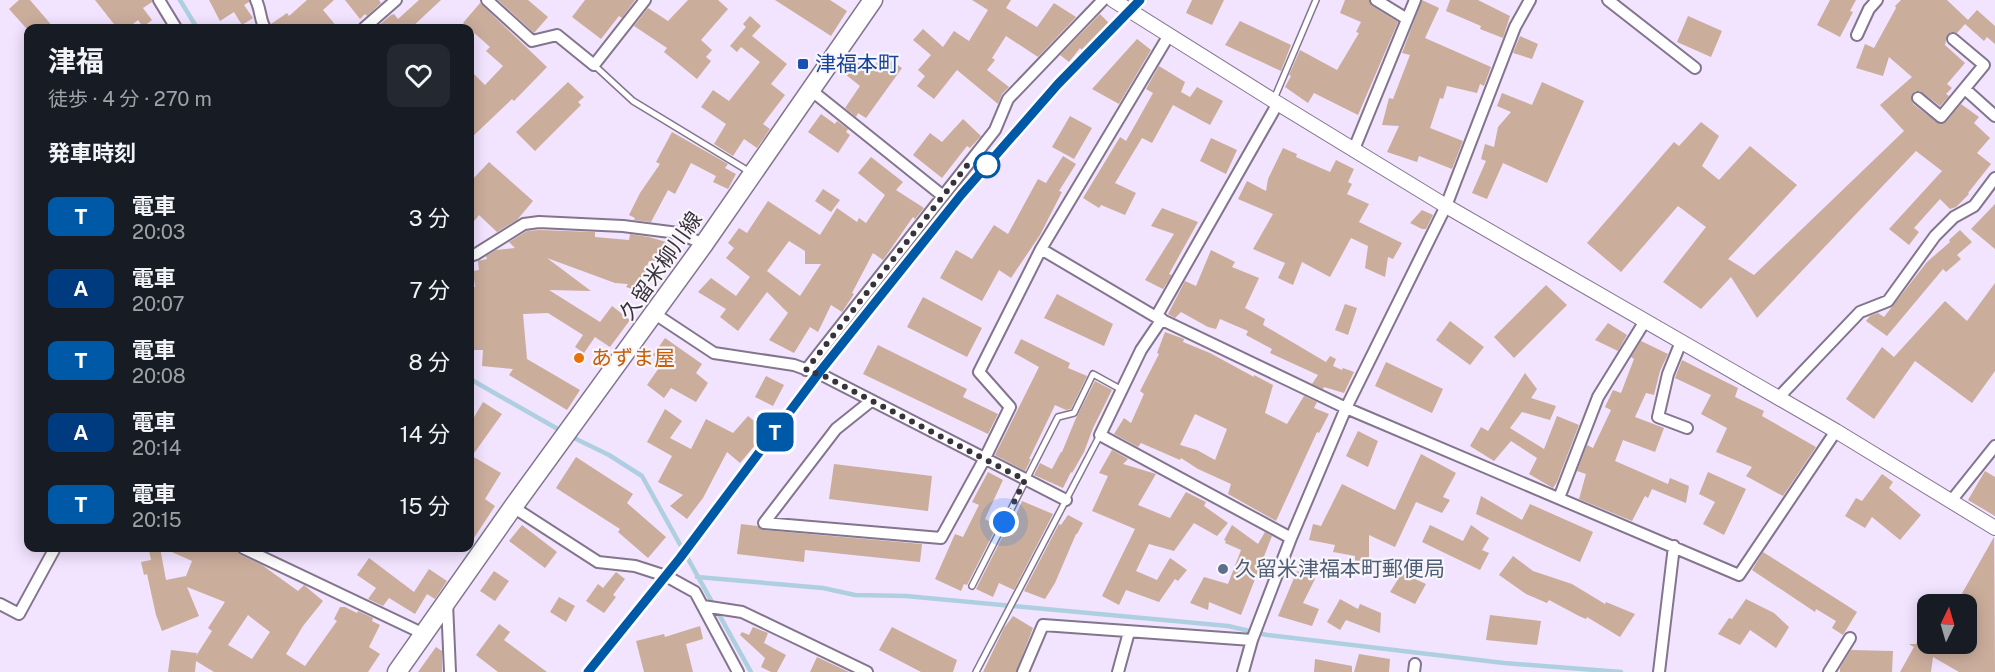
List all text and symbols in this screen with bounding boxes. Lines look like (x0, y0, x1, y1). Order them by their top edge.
text: 津福 (48, 44, 104, 77)
button: heart (387, 44, 450, 107)
place label: 津福本町 (815, 51, 899, 76)
marker: 津福本町 (796, 57, 810, 71)
text: 徒歩 · 4 分 · 270 m (48, 87, 212, 111)
text: 発車時刻 (48, 140, 136, 166)
unlabelled marker (974, 152, 1000, 178)
text: 電車 (132, 193, 176, 219)
text: T (75, 204, 87, 229)
text: 3 分 (409, 205, 450, 231)
street label: 久留米柳川線 (614, 207, 707, 324)
text: 20:03 (132, 220, 185, 244)
text: 電車 (132, 265, 176, 291)
text: A (73, 276, 89, 301)
text: 7 分 (409, 277, 450, 303)
text: 20:07 (132, 292, 185, 316)
text: 電車 (132, 337, 176, 363)
place label: あずま屋 (591, 345, 675, 370)
text: T (75, 348, 87, 373)
text: 8 分 (408, 349, 450, 375)
marker: あずま屋 (572, 351, 586, 365)
text: 20:08 (132, 364, 186, 388)
text: 電車 (132, 409, 176, 435)
line badge: T (756, 412, 794, 452)
text: A (73, 420, 89, 445)
text: T (769, 420, 781, 445)
text: 14 分 (400, 421, 450, 447)
text: 20:14 (132, 436, 181, 460)
text: 電車 (132, 481, 176, 507)
text: T (75, 492, 87, 517)
text: 15 分 (400, 493, 450, 519)
your location (989, 507, 1019, 537)
text: 20:15 (132, 508, 182, 532)
place label: 久留米津福本町郵便局 (1235, 556, 1445, 581)
marker: 久留米津福本町郵便局 (1216, 562, 1230, 576)
north arrow (1917, 594, 1977, 654)
map controls (1917, 594, 1977, 654)

